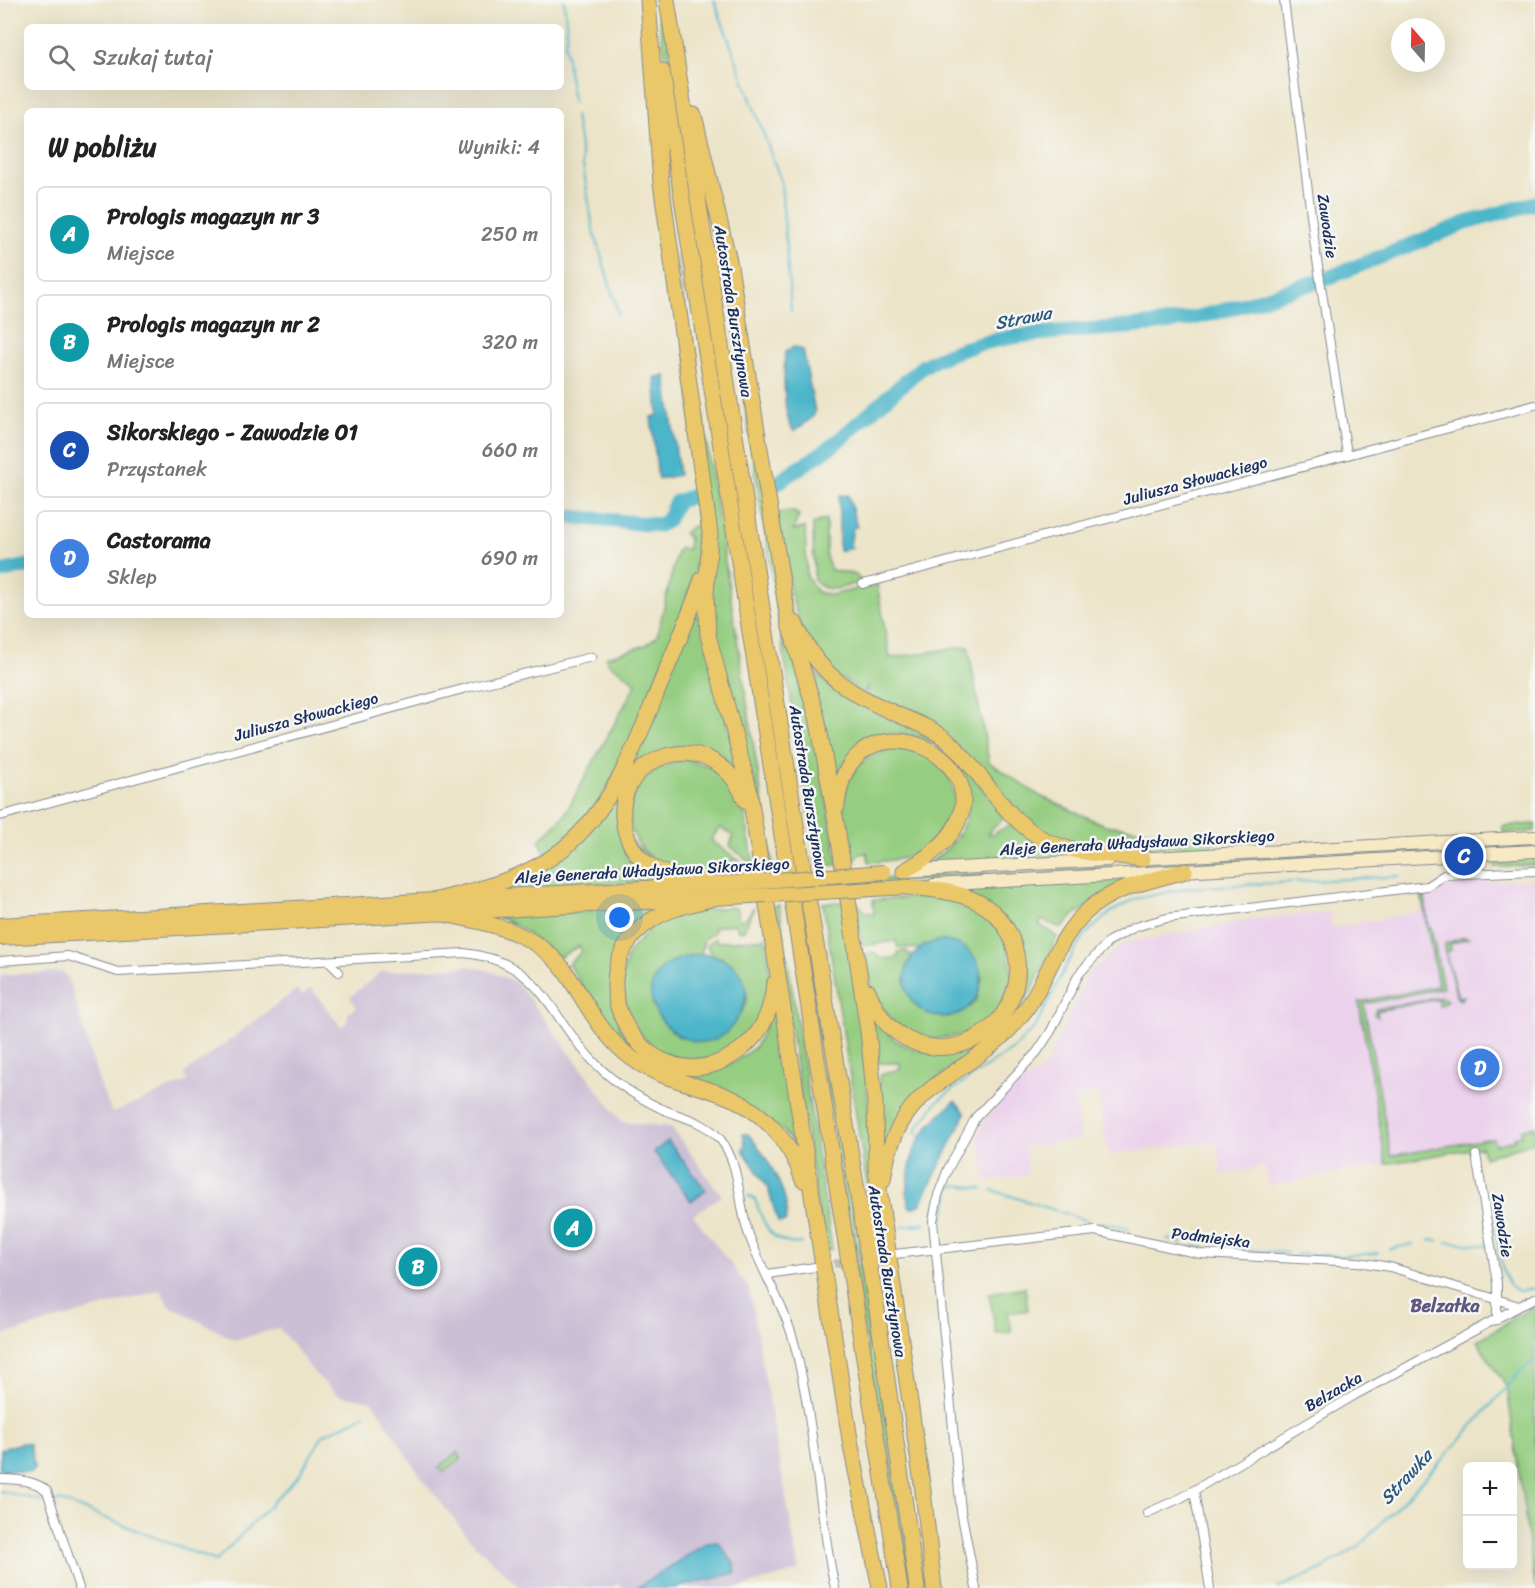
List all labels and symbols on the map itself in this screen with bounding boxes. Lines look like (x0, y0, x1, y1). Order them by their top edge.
north arrow (1391, 18, 1445, 72)
street label: Zawodzie (1309, 192, 1346, 260)
street label: Autostrada Bursztynowa (705, 222, 762, 400)
water label: Strawa (992, 296, 1056, 339)
street label: Juliusza Słowackiego (1119, 447, 1271, 514)
street label: Juliusza Słowackiego (230, 683, 382, 750)
street label: Autostrada Bursztynowa (780, 702, 837, 880)
street label: Aleje Generała Władysława Sikorskiego (998, 821, 1275, 864)
pin: C (1444, 834, 1484, 878)
street label: Aleje Generała Władysława Sikorskiego (513, 849, 790, 892)
your location (605, 903, 634, 932)
pin: D (1460, 1046, 1500, 1090)
street label: Autostrada Bursztynowa (859, 1182, 916, 1360)
street label: Zawodzie (1483, 1191, 1522, 1259)
pin: A (554, 1206, 592, 1250)
street label: Podmiejska (1170, 1218, 1252, 1257)
pin: B (398, 1244, 438, 1290)
district label: Belzatka (1410, 1290, 1481, 1322)
street label: Belzacka (1299, 1363, 1368, 1420)
water label: Strawka (1372, 1440, 1442, 1512)

